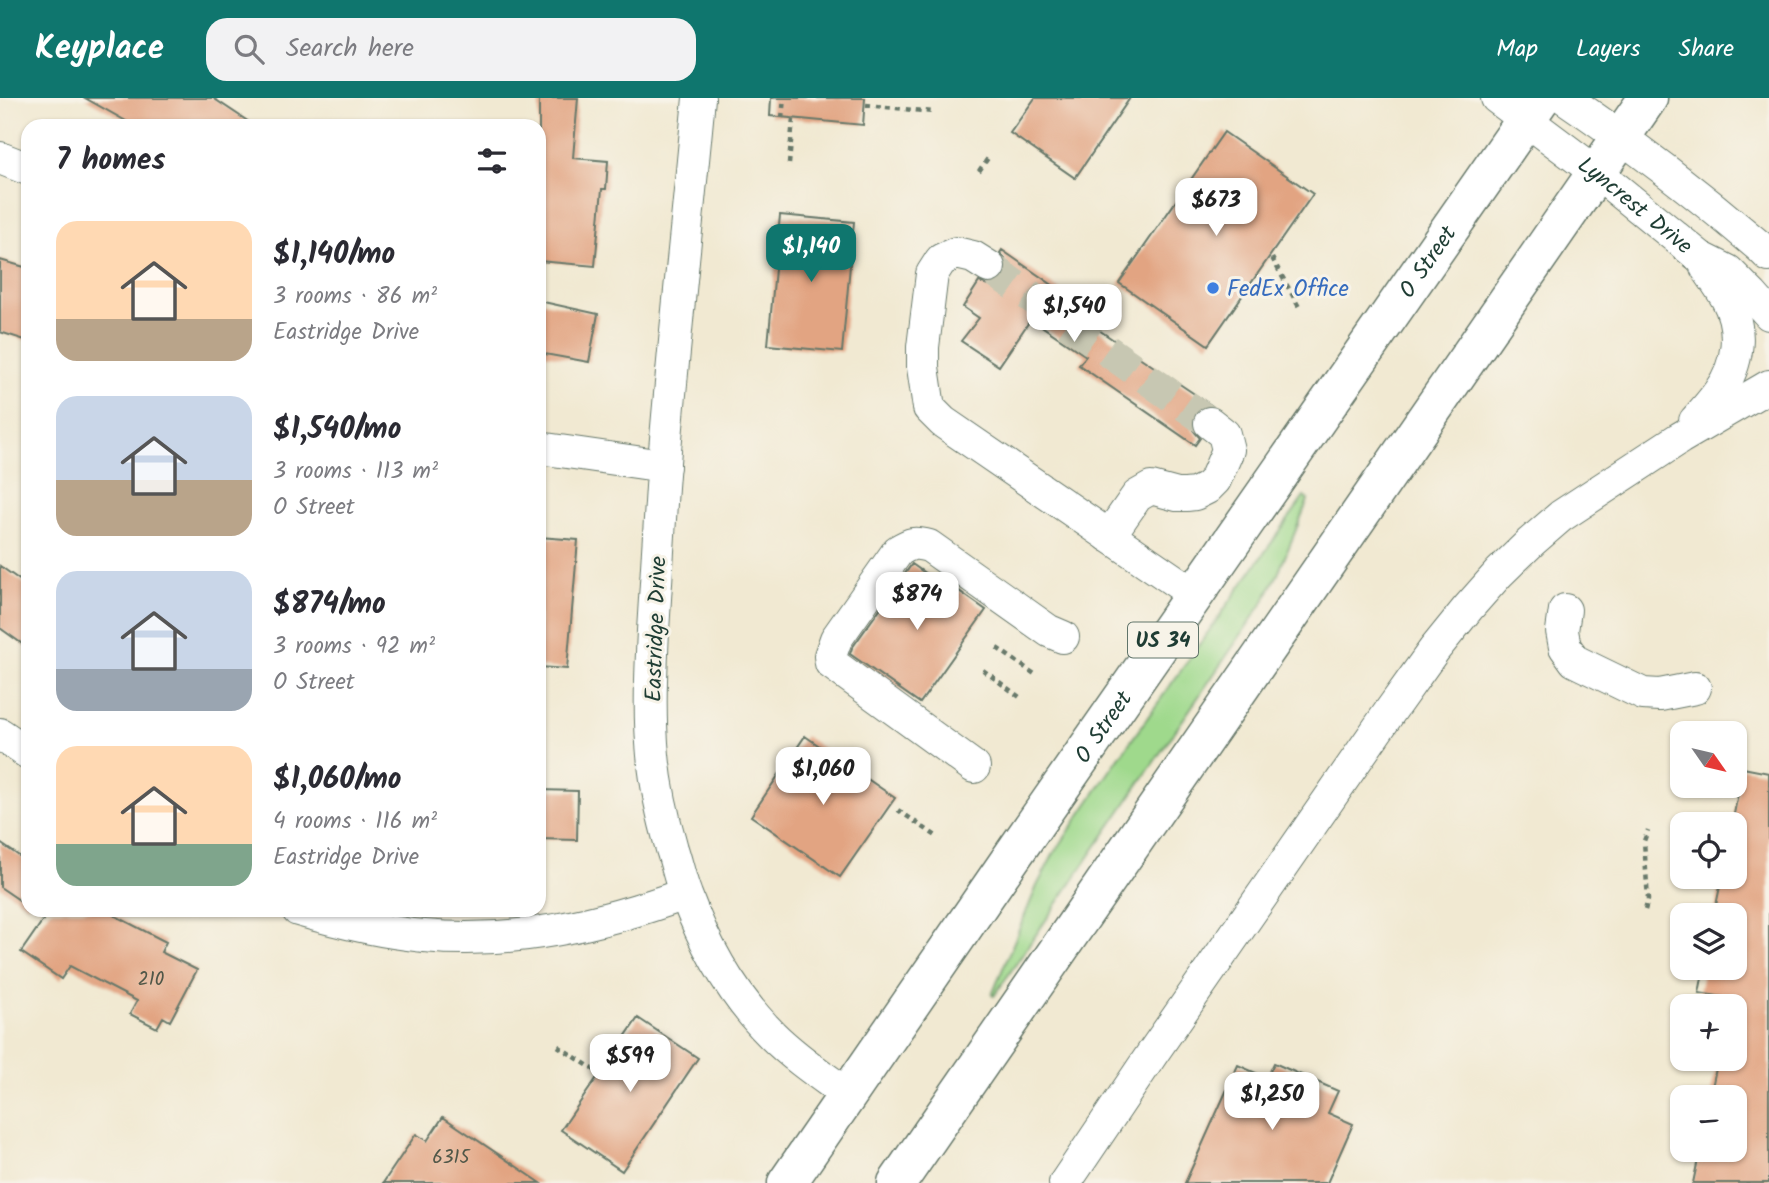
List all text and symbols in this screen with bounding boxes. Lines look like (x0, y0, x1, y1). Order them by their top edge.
search box (206, 18, 696, 81)
text: Keyplace (35, 23, 164, 76)
text: Search here (286, 28, 414, 70)
icon: search (230, 30, 268, 68)
text: Map (1496, 30, 1538, 69)
text: Layers (1576, 30, 1640, 69)
text: Share (1678, 30, 1734, 69)
text: 7 homes (56, 137, 166, 185)
icon: filters (473, 142, 511, 180)
street label: Lyncrest Drive (1569, 148, 1700, 264)
pin: $673 (1175, 178, 1257, 238)
text: $673 (1191, 183, 1241, 219)
street label: O Street (1391, 218, 1467, 306)
pin: $1,140 (754, 225, 868, 284)
text: $1,140 (782, 229, 840, 265)
text: $1,140/mo (273, 231, 395, 279)
icon: home (112, 249, 196, 333)
place label: FedEx Office (1227, 272, 1349, 308)
text: 3 rooms · 86 m² (273, 279, 437, 315)
marker: FedEx Office (1205, 280, 1221, 296)
pin: $1,540 (1017, 285, 1131, 344)
text: $1,540 (1043, 289, 1105, 325)
text: Eastridge Drive (273, 315, 419, 351)
text: $1,540/mo (273, 406, 401, 454)
icon: home (112, 424, 196, 508)
text: 3 rooms · 113 m² (273, 454, 438, 490)
text: O Street (273, 490, 355, 526)
street label: Eastridge Drive (636, 555, 678, 703)
pin: $874 (876, 573, 958, 632)
text: $874 (892, 577, 942, 613)
text: $874/mo (273, 581, 386, 629)
icon: home (112, 599, 196, 683)
road number: US 34 (1128, 622, 1198, 658)
text: 3 rooms · 92 m² (273, 629, 435, 665)
text: O Street (273, 665, 355, 701)
street label: O Street (1066, 683, 1143, 771)
north arrow (1670, 721, 1746, 798)
map controls (1670, 721, 1747, 1162)
pin: $1,060 (766, 748, 880, 807)
text: $1,060 (792, 752, 854, 788)
text: $1,060/mo (273, 756, 401, 804)
icon: home (112, 774, 196, 858)
text: 4 rooms · 116 m² (273, 804, 437, 840)
button: locate (1670, 812, 1747, 889)
text: Eastridge Drive (273, 840, 419, 876)
button: layers (1670, 903, 1747, 980)
house number: 210 (138, 965, 164, 995)
button: + (1670, 994, 1747, 1071)
pin: $599 (589, 1034, 671, 1094)
text: $599 (606, 1039, 654, 1075)
pin: $1,250 (1215, 1072, 1329, 1132)
text: $1,250 (1240, 1077, 1304, 1113)
button: − (1670, 1085, 1747, 1162)
house number: 6315 (432, 1143, 472, 1173)

